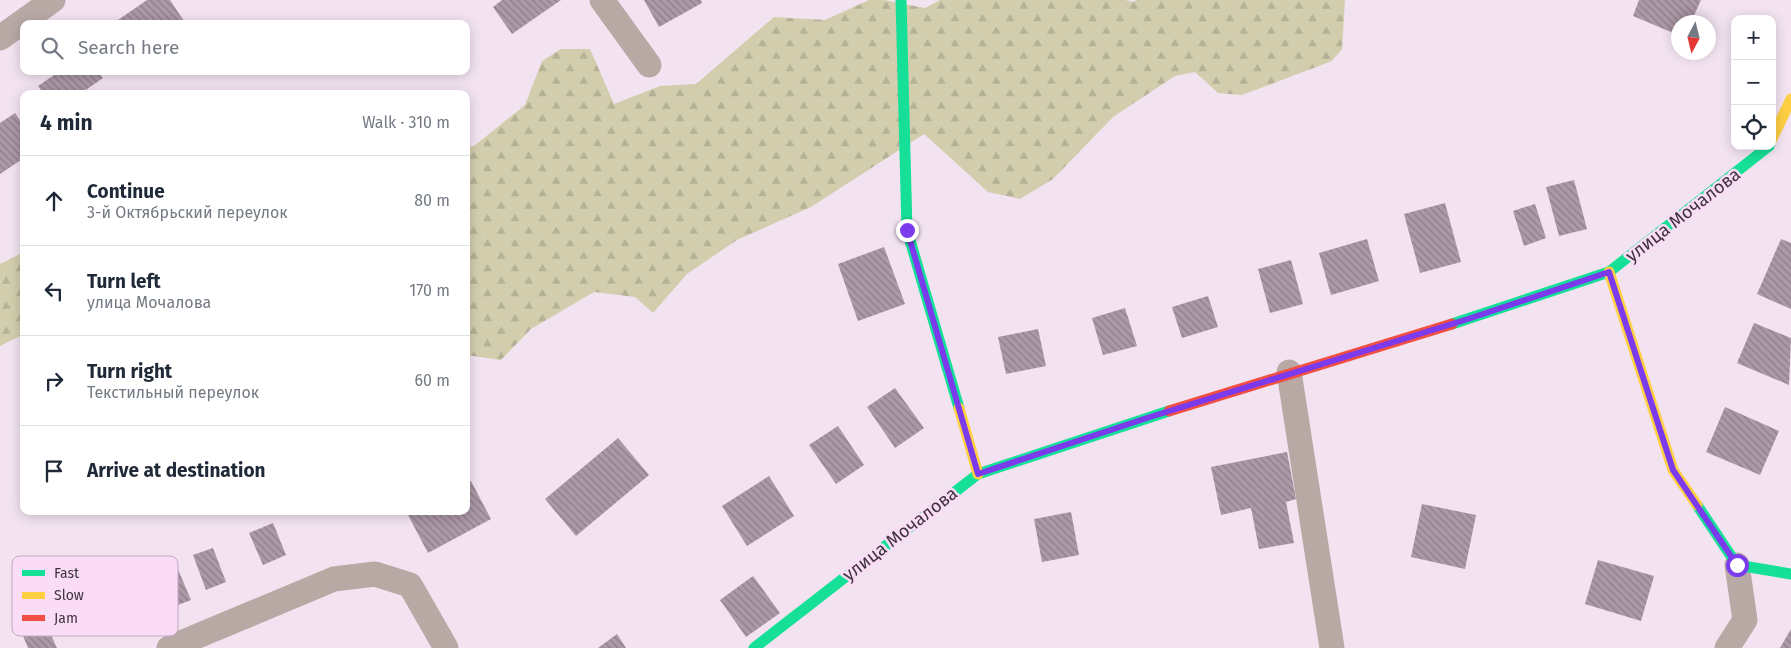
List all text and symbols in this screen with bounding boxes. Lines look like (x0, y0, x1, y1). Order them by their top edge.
north arrow (1671, 15, 1716, 60)
map controls (1731, 15, 1776, 150)
button: + (1731, 15, 1776, 60)
search box (20, 20, 470, 75)
icon: search (38, 34, 66, 62)
text: Search here (78, 36, 179, 59)
button: − (1731, 60, 1776, 105)
button: locate (1731, 105, 1776, 150)
text: 4 min (40, 110, 93, 136)
text: Walk · 310 m (362, 113, 450, 132)
street label: улица Мочалова (1621, 163, 1745, 267)
text: Continue (87, 180, 165, 203)
icon: ahead (40, 187, 68, 215)
text: 80 m (414, 191, 450, 210)
text: 3-й Октябрьский переулок (87, 203, 288, 222)
route end (896, 219, 919, 242)
text: Turn left (87, 270, 161, 293)
icon: left (40, 277, 68, 305)
text: 170 m (409, 281, 450, 300)
text: улица Мочалова (87, 293, 211, 312)
text: Turn right (87, 360, 172, 383)
icon: right (40, 367, 68, 395)
text: 60 m (415, 371, 450, 390)
text: Текстильный переулок (87, 383, 259, 402)
icon: arrive (40, 457, 68, 485)
text: Arrive at destination (87, 459, 266, 482)
street label: улица Мочалова (838, 482, 962, 586)
route start (1726, 554, 1749, 577)
legend (12, 556, 178, 636)
text: Fast (54, 565, 80, 582)
text: Slow (54, 587, 84, 604)
text: Jam (54, 610, 78, 627)

